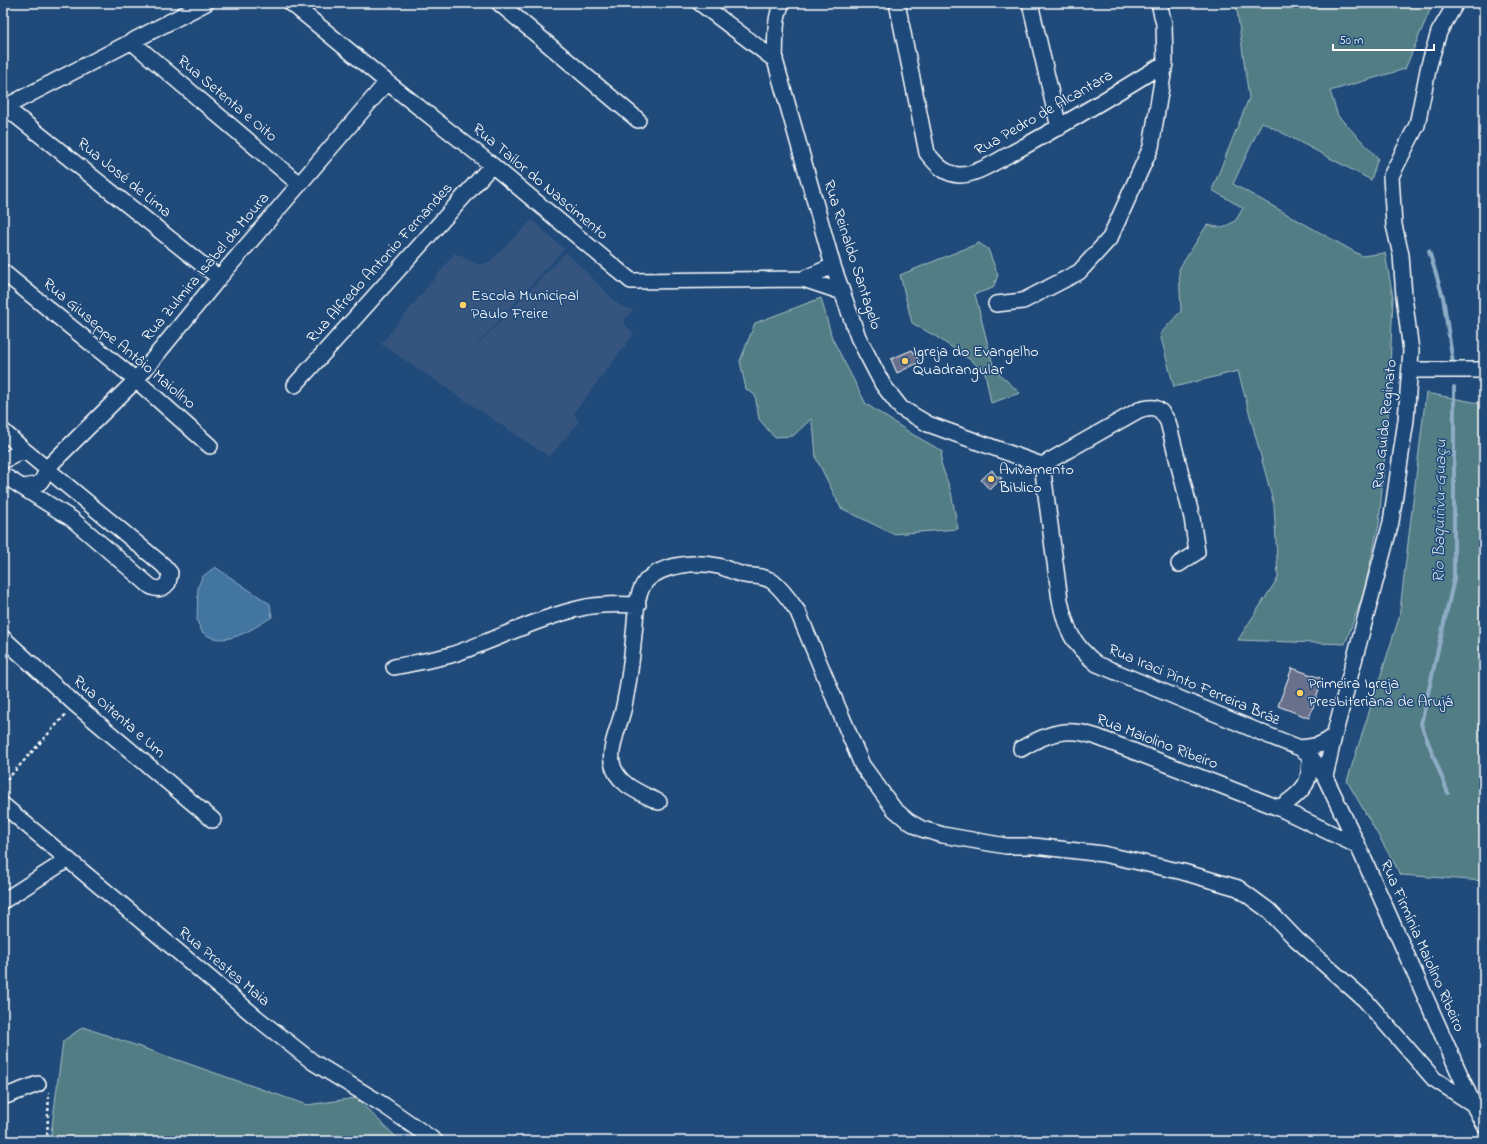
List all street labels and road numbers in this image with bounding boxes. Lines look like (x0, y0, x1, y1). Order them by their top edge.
street label: Rua Setenta e Oito (172, 50, 282, 148)
street label: Rua Pedro de Alcantara (970, 64, 1118, 162)
street label: Rua Tailor do Nascimento (467, 118, 613, 246)
street label: Rua José de Lima (71, 132, 177, 224)
street label: Rua Alfredo Antonio Fernandes (301, 177, 459, 349)
street label: Rua Reinaldo Santagelo (816, 177, 888, 333)
street label: Rua Zulmira Isabel de Moura (136, 187, 276, 347)
street label: Rua Giuseppe Antôio Maiollno (37, 273, 201, 415)
street label: Rua Guido Reginato (1366, 358, 1404, 490)
street label: Rua Iraci Pinto Ferreira Bráz (1104, 638, 1284, 732)
street label: Rua Oitenta e Um (67, 670, 171, 764)
street label: Rua Maiolino Ribeiro (1093, 708, 1221, 776)
street label: Rua Firmínia Maiolino Ribeiro (1373, 856, 1471, 1036)
street label: Rua Prestes Maia (173, 921, 275, 1013)

